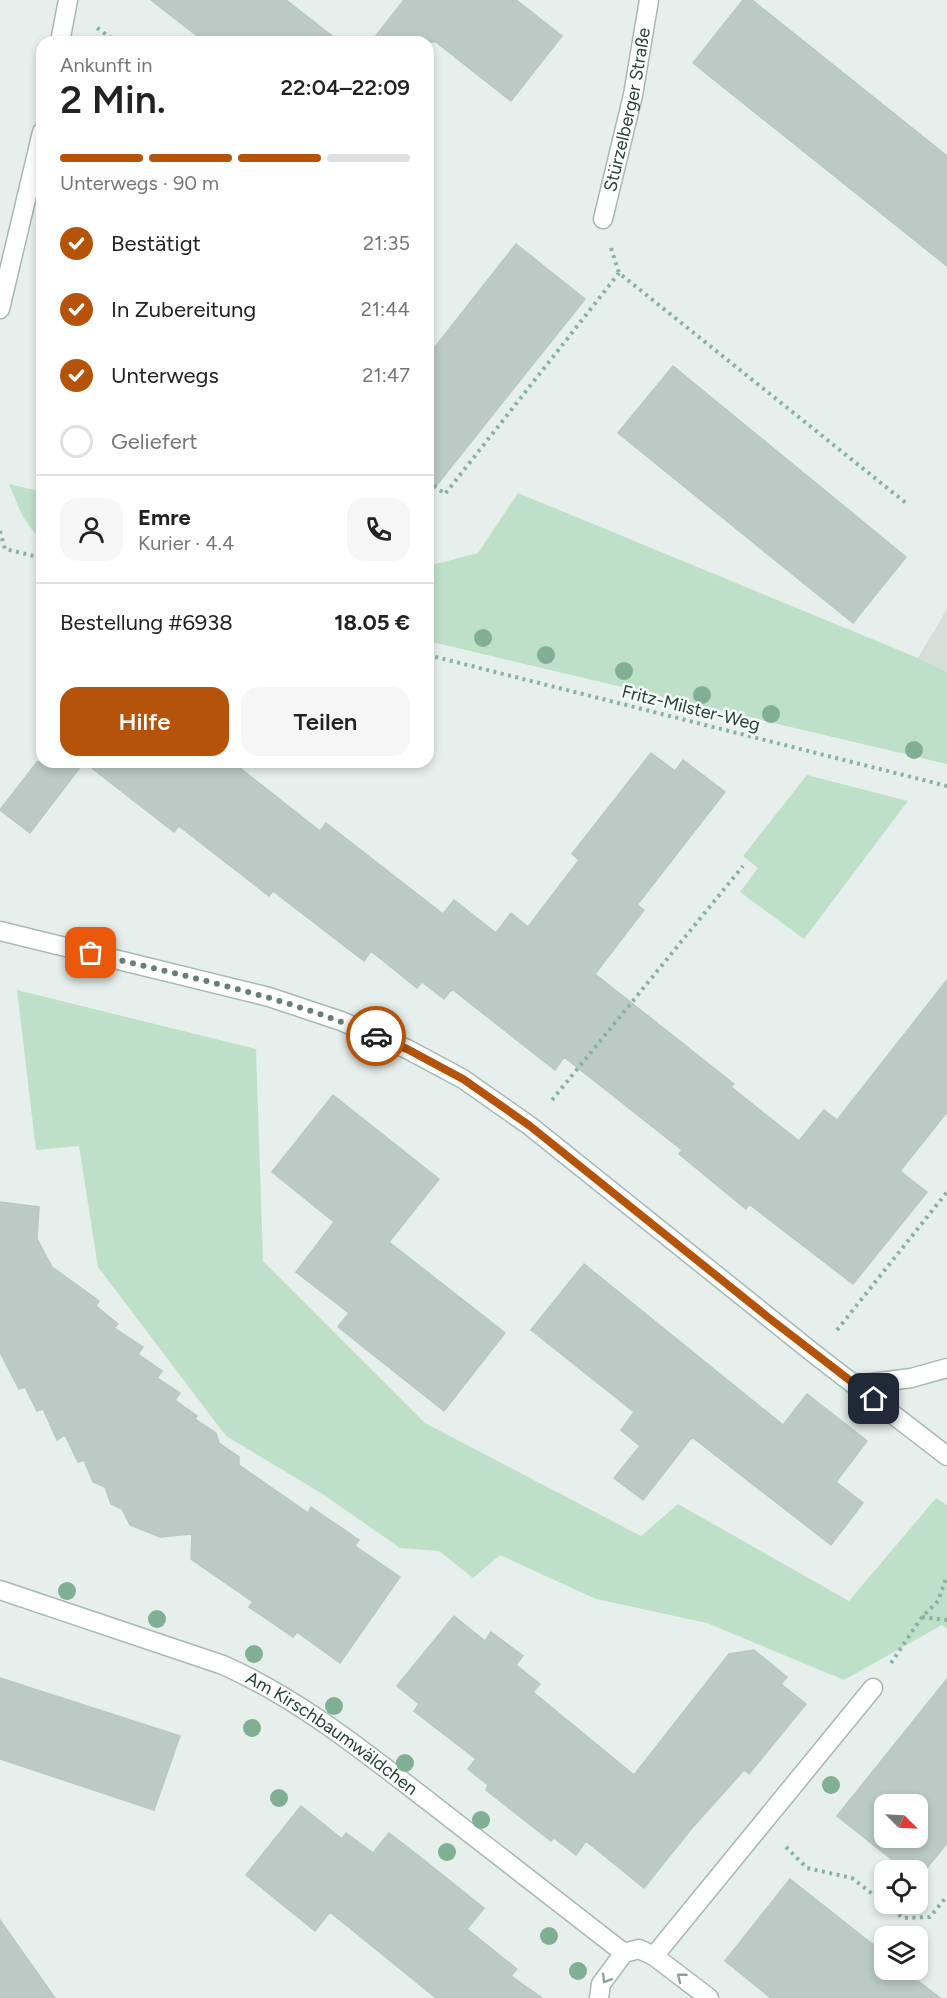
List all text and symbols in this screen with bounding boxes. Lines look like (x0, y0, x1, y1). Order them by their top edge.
street label: Stürzelberger Straße (599, 26, 655, 194)
text: Ankunft in (60, 53, 152, 77)
text: 22:04–22:09 (280, 74, 410, 101)
text: 2 Min. (60, 76, 166, 123)
text: Unterwegs · 90 m (60, 171, 219, 195)
icon: check (60, 227, 93, 260)
text: Bestätigt (111, 230, 201, 257)
text: 21:35 (363, 231, 410, 255)
icon: check (60, 293, 93, 326)
text: In Zubereitung (111, 296, 256, 323)
text: 21:44 (361, 297, 410, 321)
icon: check (60, 359, 93, 392)
text: Unterwegs (111, 362, 219, 389)
text: 21:47 (362, 363, 410, 387)
text: Geliefert (111, 428, 198, 455)
button: person (60, 498, 123, 561)
button: phone (347, 498, 410, 561)
text: Emre (138, 504, 191, 531)
text: Kurier · 4.4 (138, 531, 234, 555)
text: Bestellung #6938 (60, 609, 233, 636)
text: 18.05 € (334, 609, 410, 636)
street label: Fritz-Milster-Weg (620, 680, 762, 736)
button: Hilfe (60, 687, 229, 756)
button: Teilen (241, 687, 410, 756)
pin (65, 927, 116, 978)
icon: bag (74, 936, 107, 969)
courier (346, 1006, 406, 1066)
icon: car (360, 1020, 393, 1053)
pin (848, 1373, 899, 1424)
icon: home (857, 1382, 890, 1415)
street label: Am Kirschbaumwäldchen (242, 1667, 422, 1800)
north arrow (874, 1794, 928, 1848)
map controls (874, 1794, 928, 1980)
button: locate (874, 1860, 928, 1914)
button: layers (874, 1926, 928, 1980)
one-way arrow (603, 1972, 614, 1983)
one-way arrow (677, 1973, 688, 1984)

